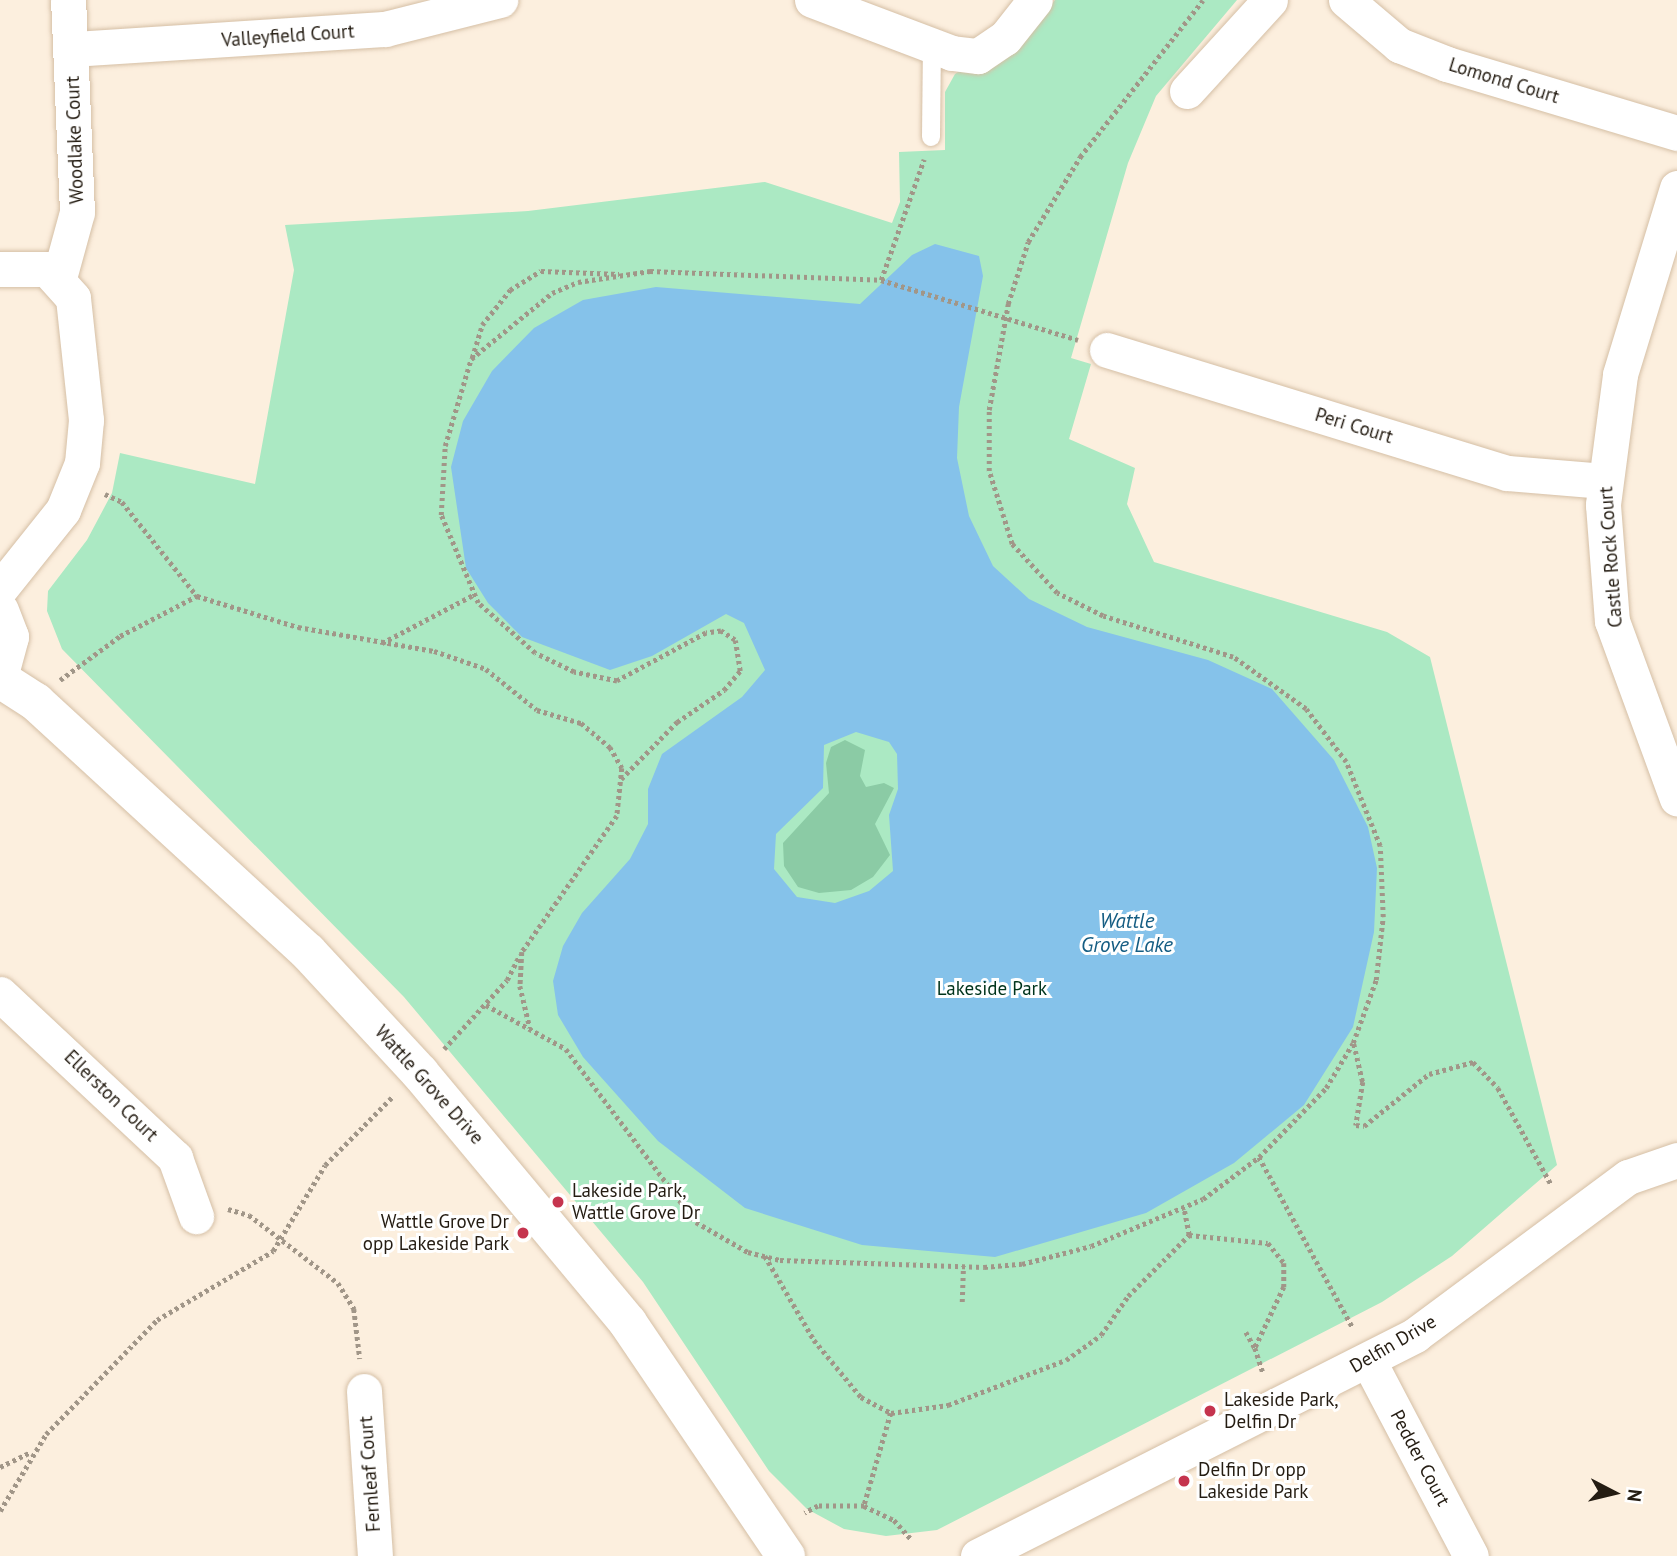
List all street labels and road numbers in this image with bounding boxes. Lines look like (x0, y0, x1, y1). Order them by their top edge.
street label: Valleyfield Court (221, 20, 355, 52)
street label: Lomond Court (1446, 53, 1562, 109)
street label: Woodlake Court (61, 76, 89, 204)
street label: Peri Court (1312, 403, 1396, 449)
street label: Castle Rock Court (1595, 485, 1627, 629)
street label: Wattle Grove Drive (370, 1021, 488, 1149)
street label: Ellerston Court (59, 1046, 163, 1146)
street label: Delfin Drive (1346, 1310, 1440, 1378)
street label: Pedder Court (1385, 1406, 1455, 1510)
street label: Fernleaf Court (355, 1415, 385, 1533)

